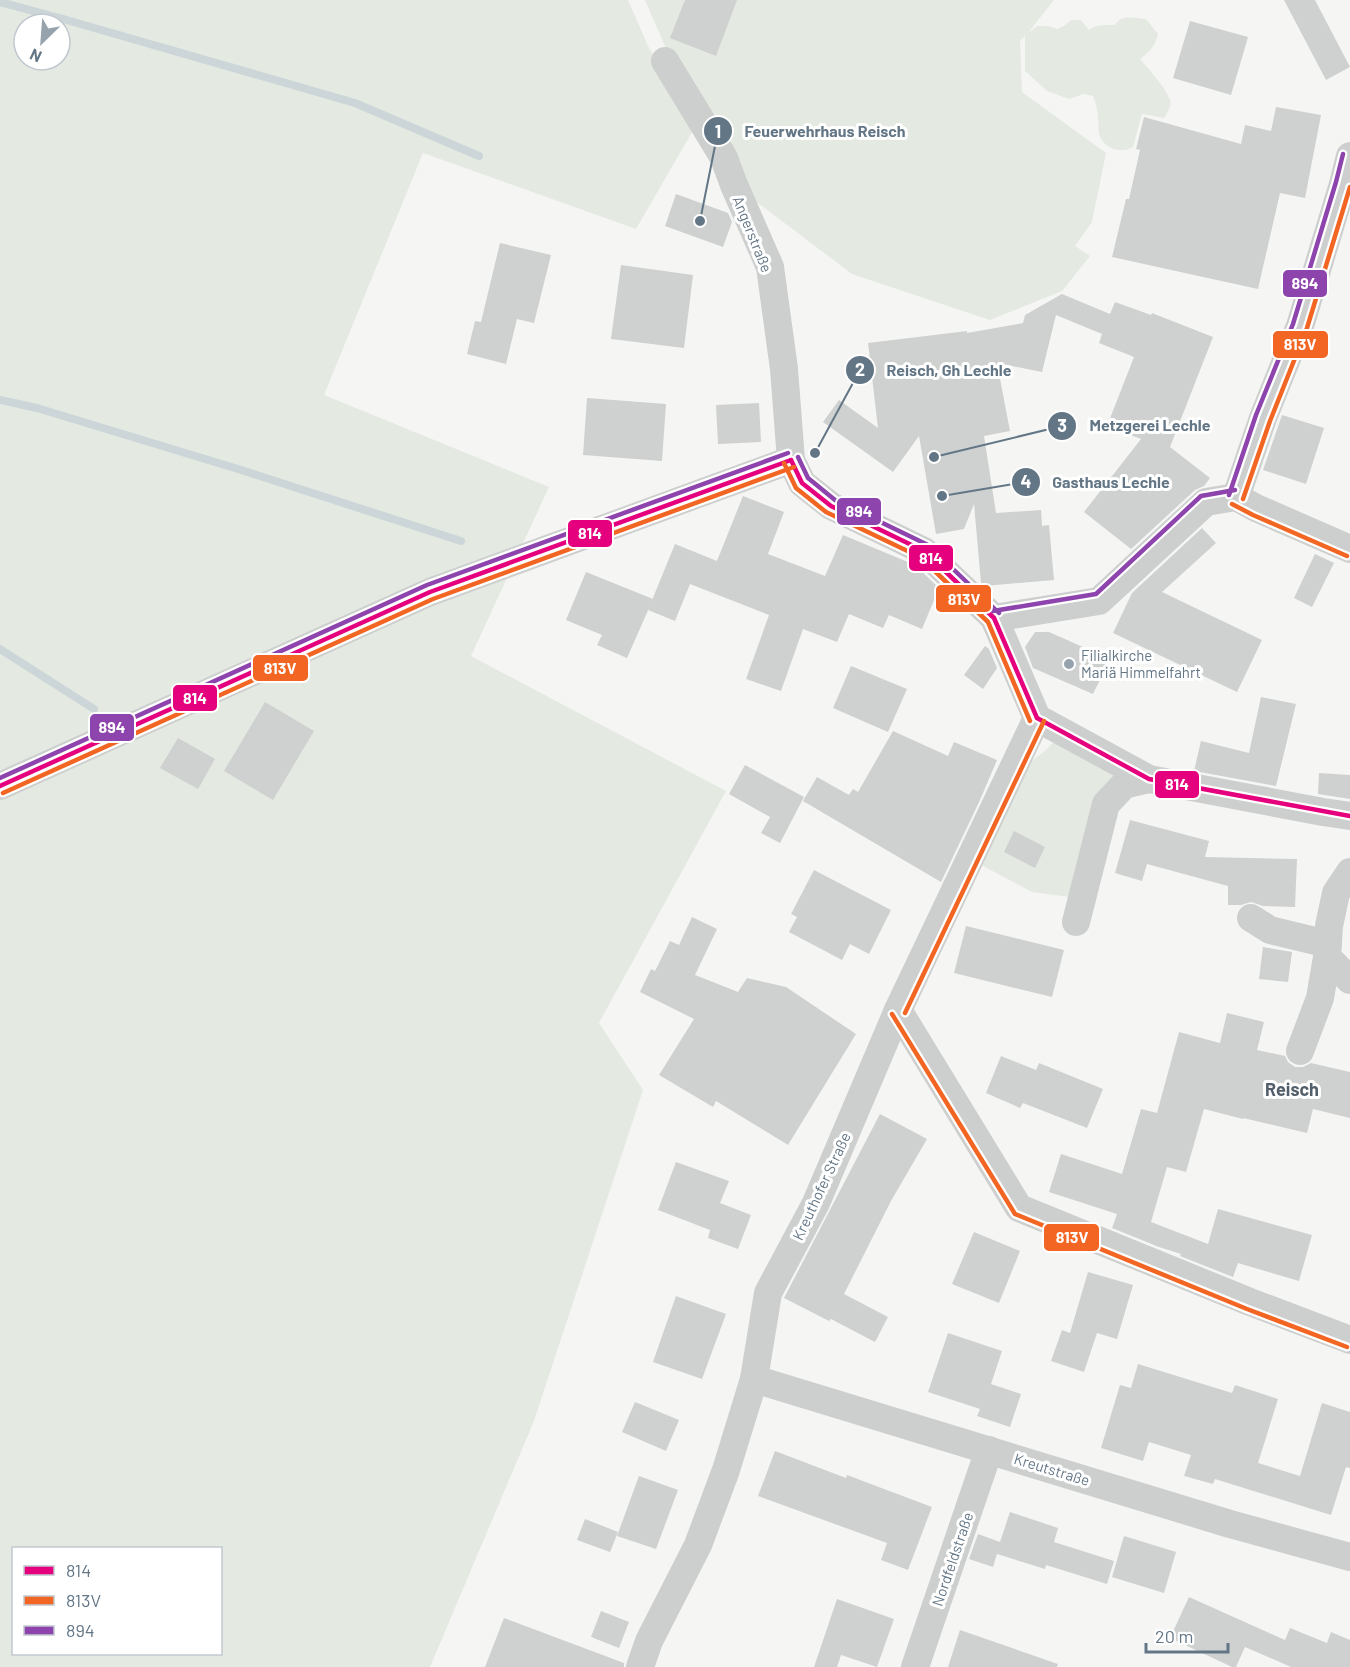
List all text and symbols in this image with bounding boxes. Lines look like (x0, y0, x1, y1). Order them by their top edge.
north arrow (12, 12, 72, 72)
text: N (27, 45, 44, 67)
callout: Feuerwehrhaus Reisch (703, 114, 918, 148)
text: 1 (715, 120, 721, 142)
text: Feuerwehrhaus Reisch (744, 121, 906, 140)
street label: Angerstraße (730, 193, 776, 275)
line badge: 894 (1282, 269, 1328, 298)
text: 894 (1292, 273, 1318, 292)
line badge: 813V (1272, 330, 1329, 359)
text: 813V (1284, 334, 1316, 353)
callout: Reisch, Gh Lechle (845, 353, 1024, 387)
text: 2 (855, 358, 865, 380)
text: Reisch, Gh Lechle (887, 360, 1012, 379)
callout: Metzgerei Lechle (1047, 409, 1222, 443)
text: 3 (1057, 414, 1067, 436)
text: Metzgerei Lechle (1090, 415, 1211, 434)
callout: Gasthaus Lechle (1011, 465, 1182, 499)
text: 4 (1021, 470, 1032, 492)
text: Gasthaus Lechle (1052, 472, 1170, 491)
line badge: 894 (836, 497, 882, 526)
text: 894 (846, 501, 872, 520)
line badge: 814 (567, 519, 613, 548)
text: 814 (578, 523, 602, 542)
line badge: 814 (908, 544, 954, 572)
text: 814 (919, 548, 943, 567)
line badge: 813V (935, 584, 992, 613)
text: 813V (948, 589, 980, 608)
place label: Filialkirche Mariä Himmelfahrt (1081, 646, 1201, 681)
line badge: 813V (252, 654, 309, 682)
marker: Filialkirche Mariä Himmelfahrt (1062, 657, 1076, 671)
text: 813V (264, 658, 296, 677)
line badge: 814 (172, 684, 218, 712)
text: 814 (183, 688, 207, 707)
line badge: 894 (89, 713, 135, 742)
text: 894 (99, 717, 125, 736)
line badge: 814 (1154, 770, 1200, 799)
text: 814 (1165, 774, 1189, 793)
district label: Reisch (1265, 1078, 1319, 1100)
street label: Kreuthofer Straße (788, 1129, 854, 1243)
line badge: 813V (1043, 1223, 1100, 1252)
text: 813V (1056, 1227, 1088, 1246)
street label: Kreutstraße (1012, 1449, 1092, 1489)
street label: Nordfeldstraße (927, 1510, 977, 1608)
legend (12, 1547, 222, 1655)
text: 814 (66, 1559, 91, 1581)
text: 813V (66, 1589, 101, 1611)
scale bar (1146, 1616, 1228, 1654)
text: 894 (66, 1619, 95, 1641)
text: 20 m (1155, 1625, 1193, 1647)

